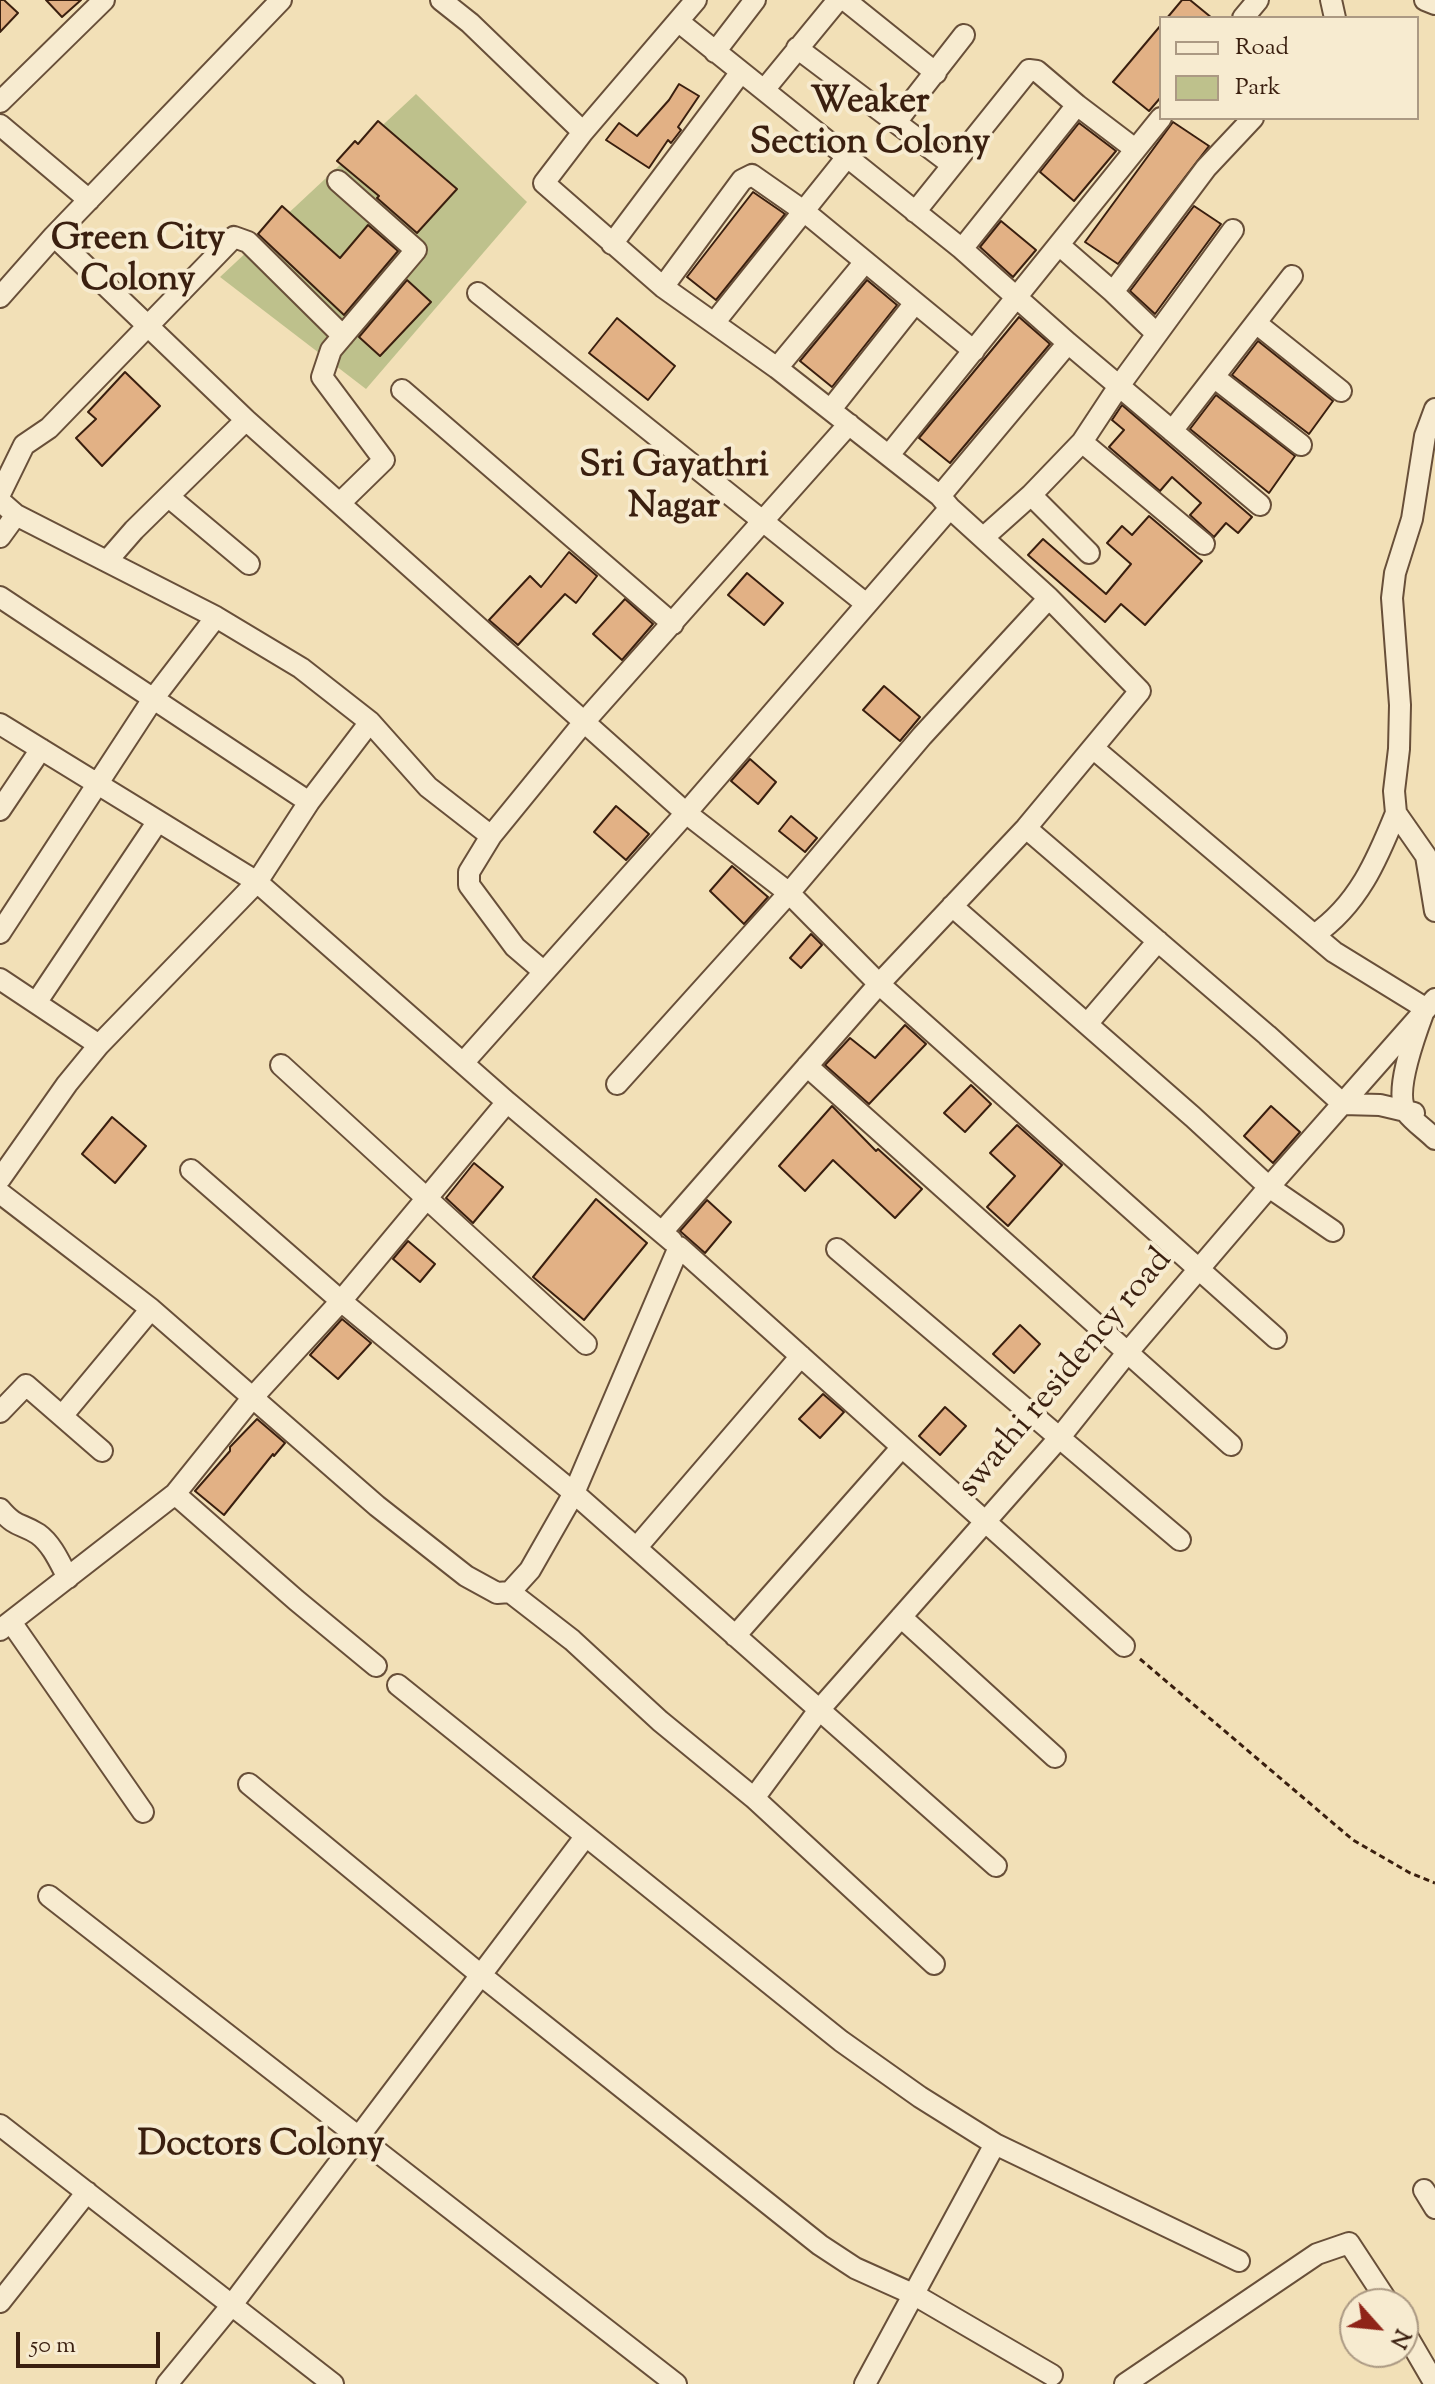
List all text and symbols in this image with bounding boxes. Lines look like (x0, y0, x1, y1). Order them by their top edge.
legend (1159, 16, 1419, 120)
text: Road (1235, 31, 1289, 65)
text: Park (1235, 71, 1281, 105)
district label: Weaker Section Colony (750, 83, 990, 168)
district label: Green City Colony (51, 220, 225, 305)
district label: Sri Gayathri Nagar (579, 447, 769, 532)
street label: swathi residency road (951, 1242, 1183, 1508)
district label: Doctors Colony (138, 2126, 384, 2170)
north arrow (1339, 2288, 1419, 2368)
scale bar (20, 2316, 164, 2366)
text: N (1380, 2323, 1417, 2353)
text: 50 m (30, 2329, 76, 2363)

